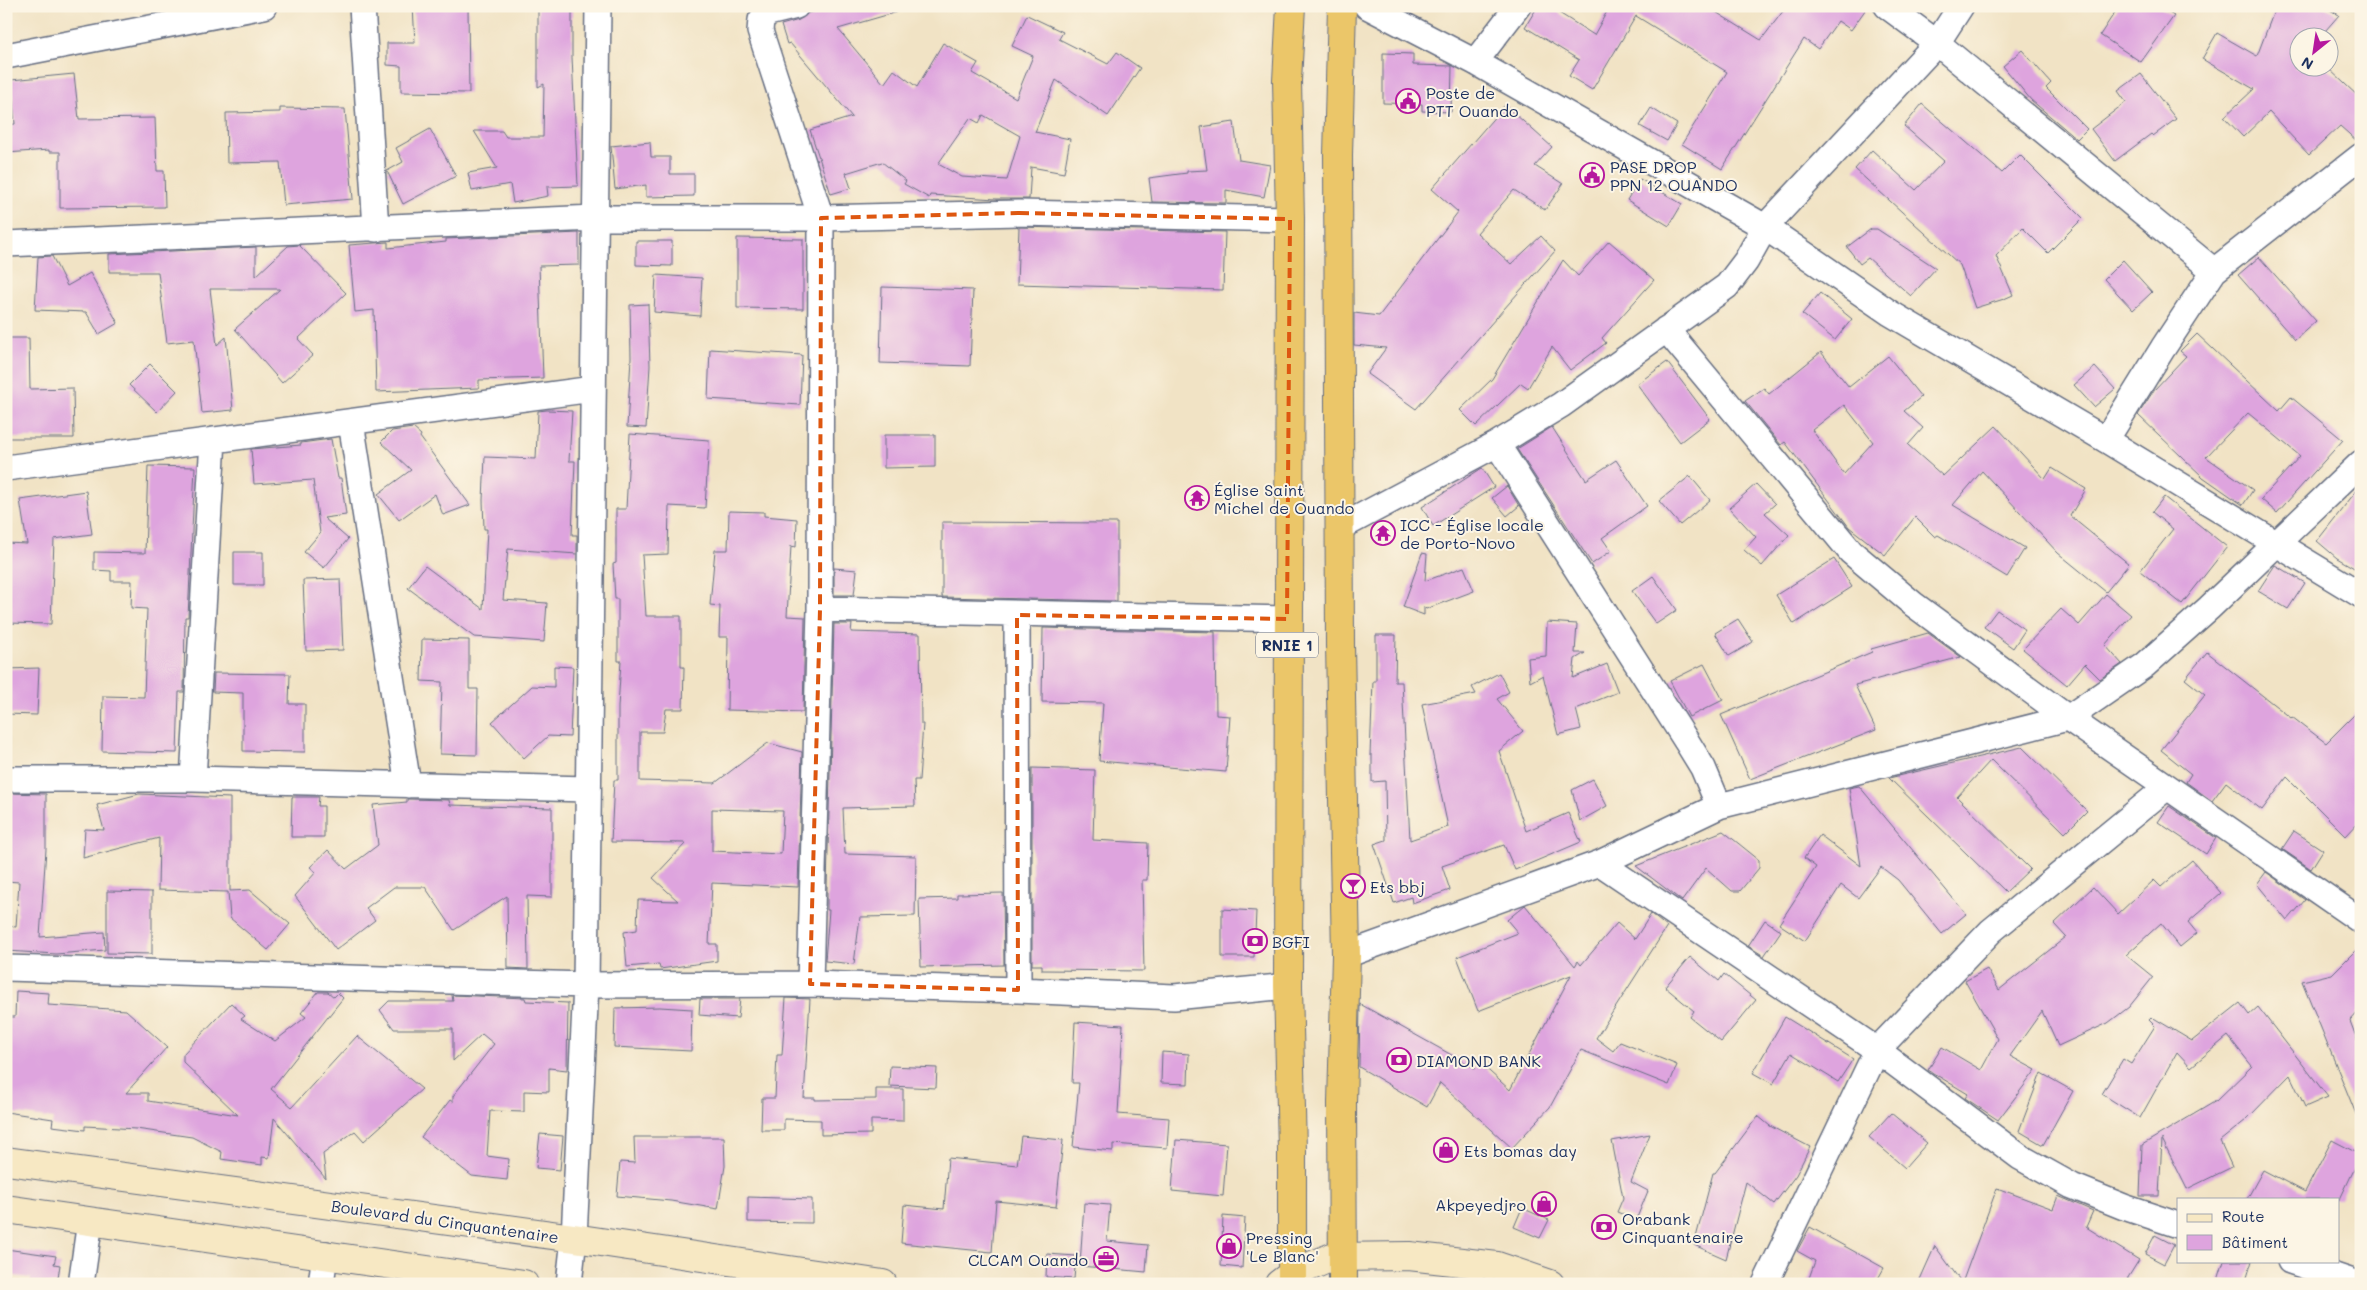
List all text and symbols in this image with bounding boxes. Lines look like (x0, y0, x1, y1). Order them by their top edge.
north arrow (2290, 28, 2340, 78)
text: N (2298, 53, 2317, 75)
place label: Poste de PTT Ouando (1426, 82, 1519, 121)
public building icon: Poste de PTT Ouando (1395, 88, 1421, 114)
place label: PASE DROP PPN 12 OUANDO (1610, 156, 1738, 195)
public building icon: PASE DROP PPN 12 OUANDO (1579, 162, 1605, 188)
place label: Église Saint Michel de Ouando (1214, 479, 1354, 518)
temple icon: Église Saint Michel de Ouando (1184, 485, 1210, 511)
place label: ICC - Église locale de Porto-Novo (1400, 514, 1544, 553)
temple icon: ICC - Église locale de Porto-Novo (1370, 520, 1396, 546)
road number: RNIE 1 (1256, 632, 1318, 658)
bar icon: Ets bbj (1340, 873, 1366, 899)
place label: Ets bbj (1370, 876, 1425, 897)
bank icon: BGFI (1242, 928, 1268, 954)
place label: BGFI (1272, 931, 1310, 952)
bank icon: DIAMOND BANK (1386, 1047, 1412, 1073)
place label: DIAMOND BANK (1416, 1050, 1541, 1071)
shop icon: Ets bomas day (1433, 1137, 1459, 1163)
place label: Ets bomas day (1464, 1140, 1577, 1161)
shop icon: Akpeyedjro (1531, 1191, 1557, 1217)
place label: Akpeyedjro (1435, 1194, 1526, 1215)
street label: Boulevard du Cinquantenaire (330, 1195, 560, 1247)
legend (2177, 1198, 2340, 1262)
text: Route (2222, 1206, 2265, 1226)
place label: Orabank Cinquantenaire (1622, 1208, 1744, 1247)
bank icon: Orabank Cinquantenaire (1591, 1214, 1617, 1240)
place label: Pressing 'Le Blanc' (1246, 1227, 1319, 1266)
text: Bâtiment (2222, 1232, 2288, 1252)
shop icon: Pressing 'Le Blanc' (1216, 1233, 1242, 1259)
office icon: CLCAM Ouando (1093, 1246, 1119, 1272)
place label: CLCAM Ouando (968, 1249, 1088, 1270)

